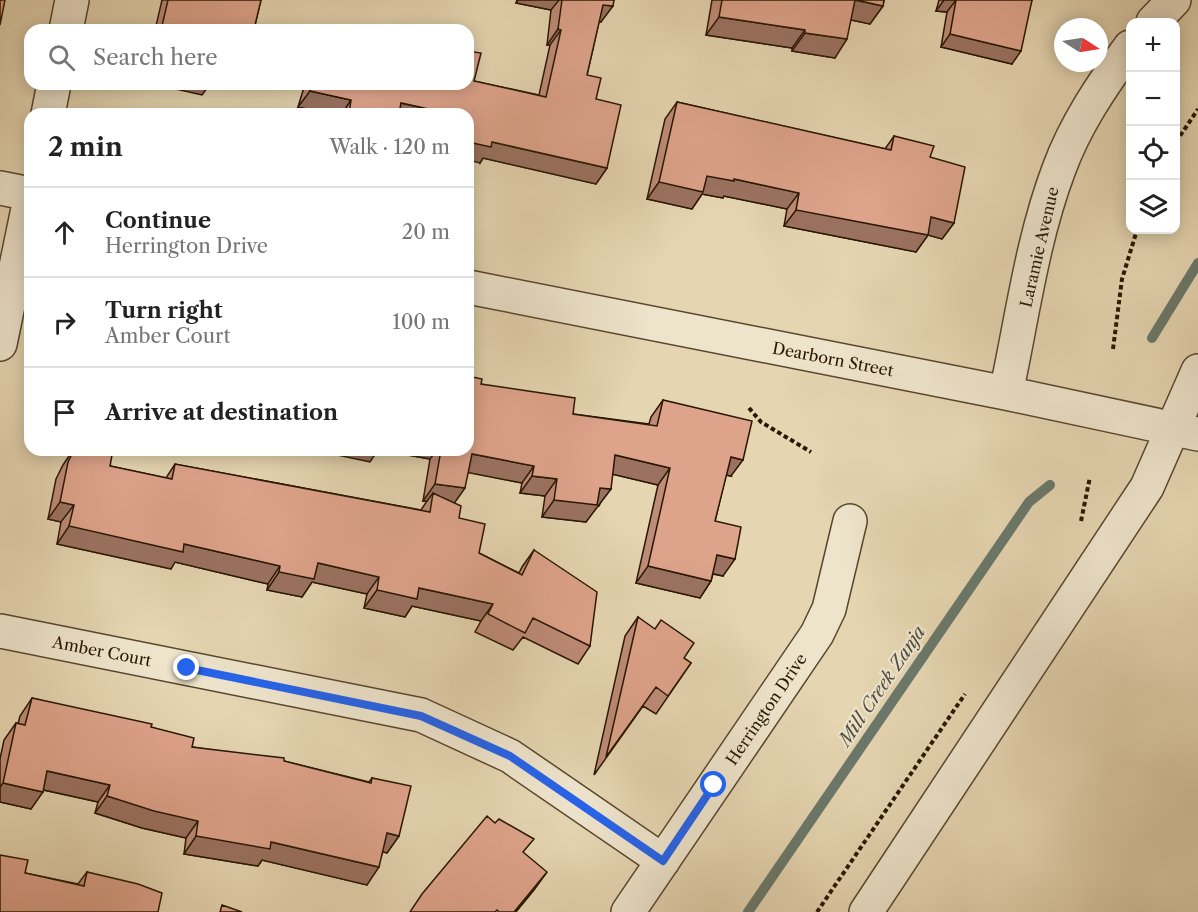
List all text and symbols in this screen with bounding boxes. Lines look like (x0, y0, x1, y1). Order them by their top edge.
north arrow (1054, 18, 1108, 72)
map controls (1126, 18, 1180, 234)
button: + (1126, 18, 1180, 72)
search box (24, 24, 474, 90)
icon: search (45, 41, 78, 74)
text: Search here (93, 44, 218, 71)
button: − (1126, 72, 1180, 126)
button: locate (1126, 126, 1180, 180)
text: 2 min (48, 131, 123, 163)
text: Walk · 120 m (329, 135, 450, 159)
button: layers (1126, 180, 1180, 234)
street label: Laramie Avenue (1015, 185, 1063, 309)
text: Continue (105, 207, 211, 234)
icon: ahead (48, 216, 81, 249)
text: 20 m (402, 220, 450, 244)
text: Herrington Drive (105, 234, 268, 258)
text: Turn right (105, 297, 223, 324)
icon: right (48, 306, 81, 339)
text: 100 m (392, 310, 450, 334)
text: Amber Court (105, 324, 231, 348)
street label: Dearborn Street (771, 337, 896, 381)
icon: arrive (48, 396, 81, 429)
text: Arrive at destination (105, 399, 338, 426)
water label: Mill Creek Zanja (833, 622, 930, 752)
street label: Amber Court (50, 631, 154, 670)
street label: Herrington Drive (721, 649, 811, 769)
route end (173, 654, 199, 680)
route start (700, 771, 726, 797)

